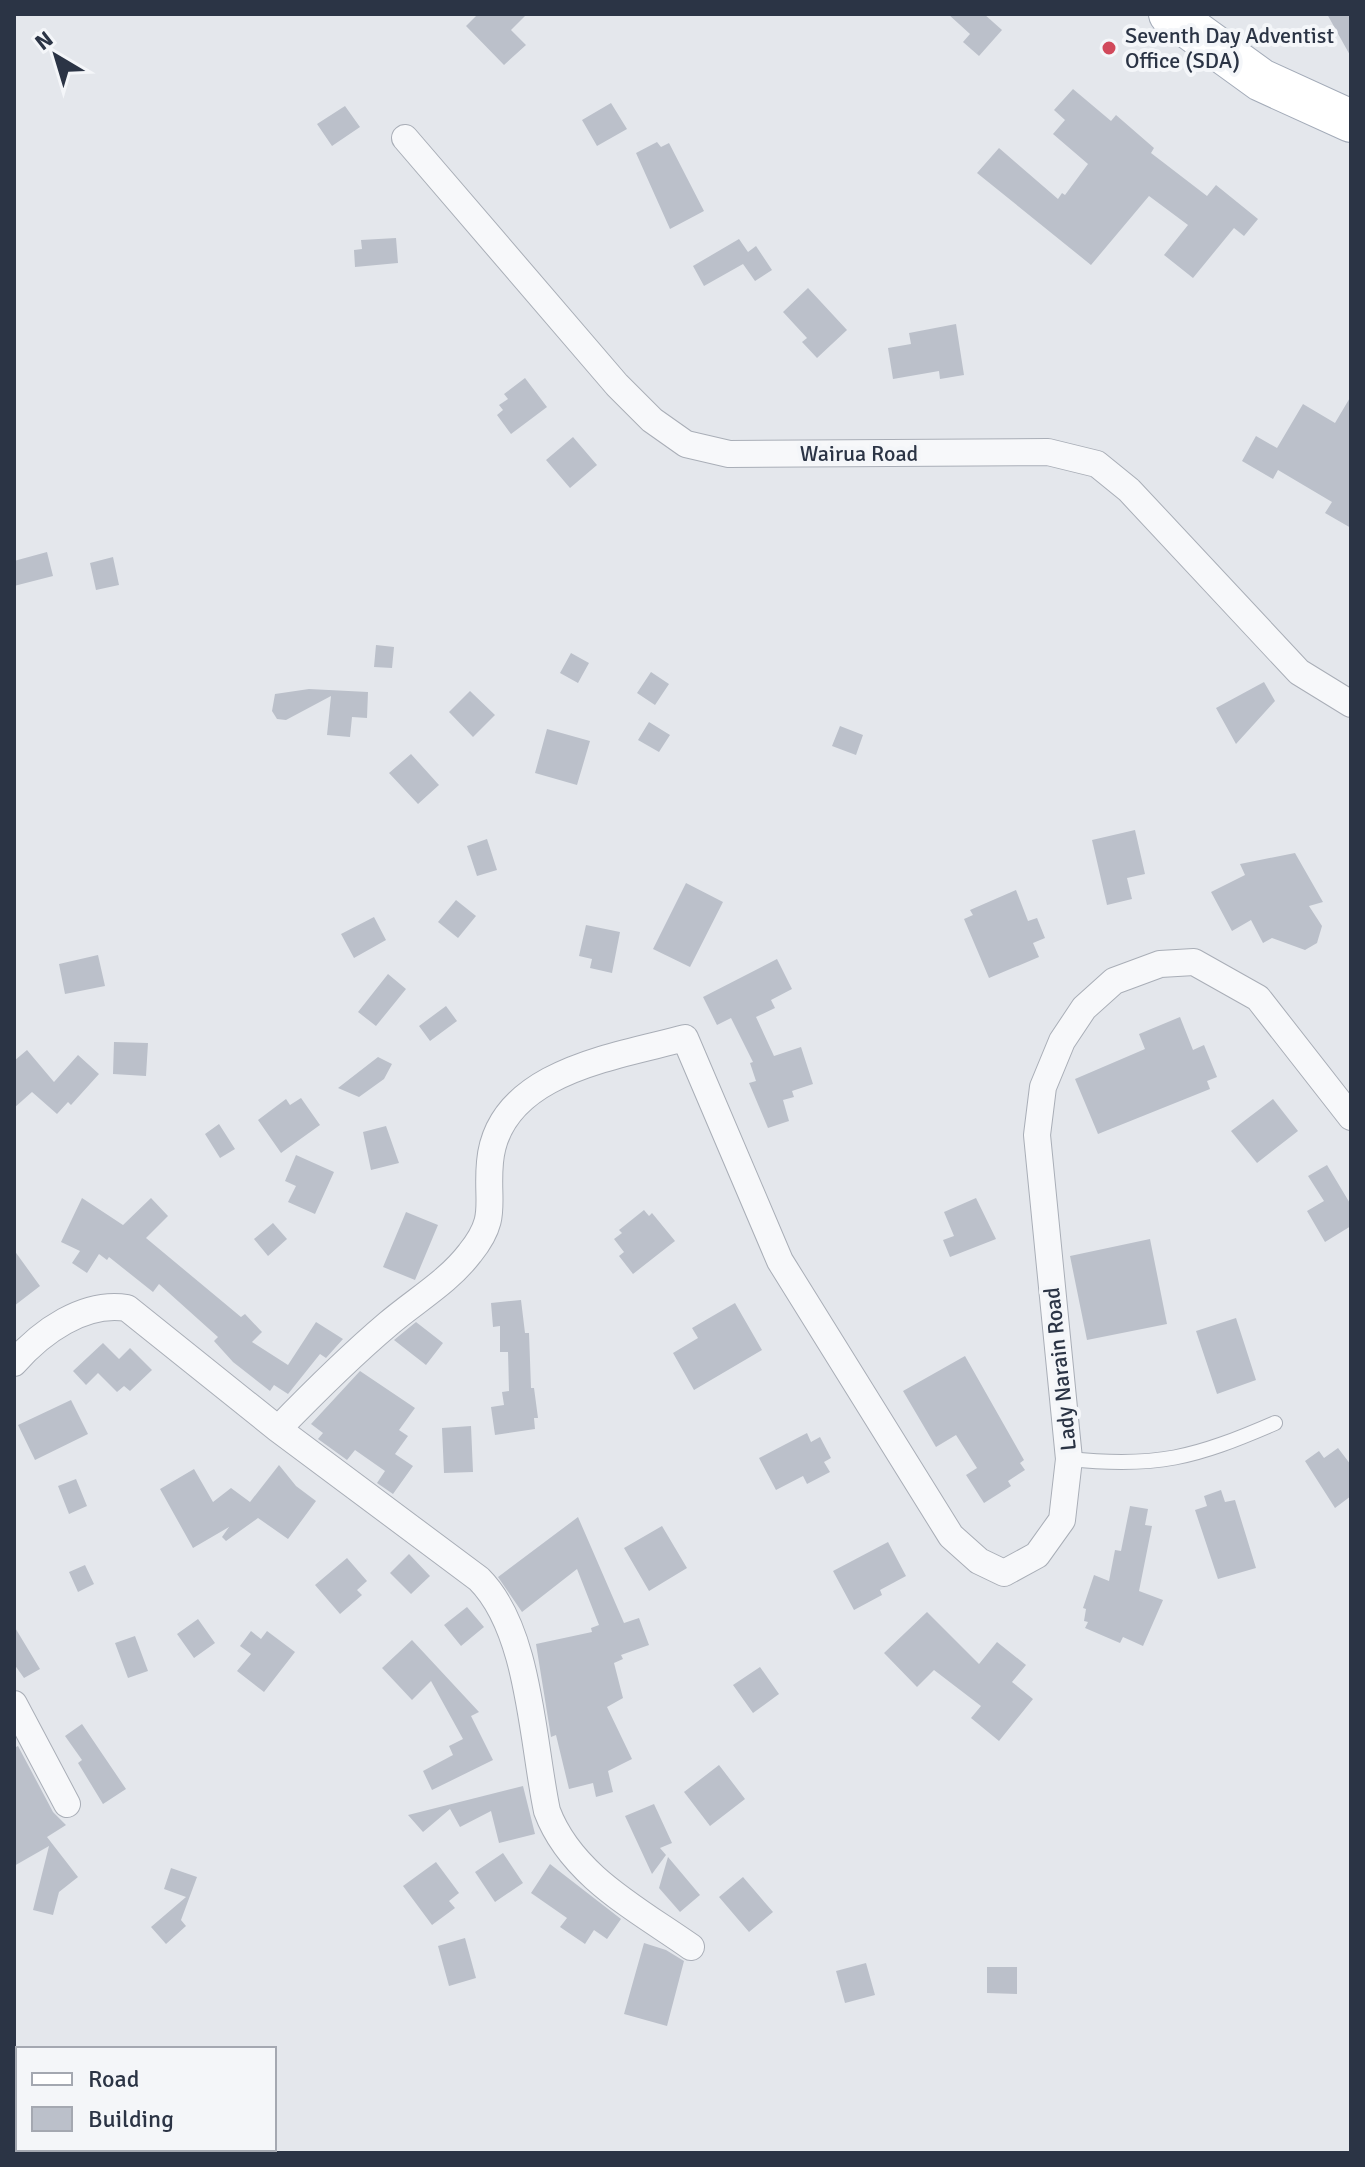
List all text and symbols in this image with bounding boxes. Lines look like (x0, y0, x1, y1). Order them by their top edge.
north arrow (16, 16, 96, 96)
place label: Seventh Day Adventist Office (SDA) (1125, 22, 1334, 74)
text: N (30, 25, 58, 56)
marker: Seventh Day Adventist Office (SDA) (1100, 39, 1118, 57)
street label: Wairua Road (800, 440, 918, 467)
street label: Lady Narain Road (1038, 1286, 1082, 1452)
legend (16, 2047, 276, 2151)
text: Road (88, 2064, 139, 2094)
text: Building (88, 2104, 174, 2134)

